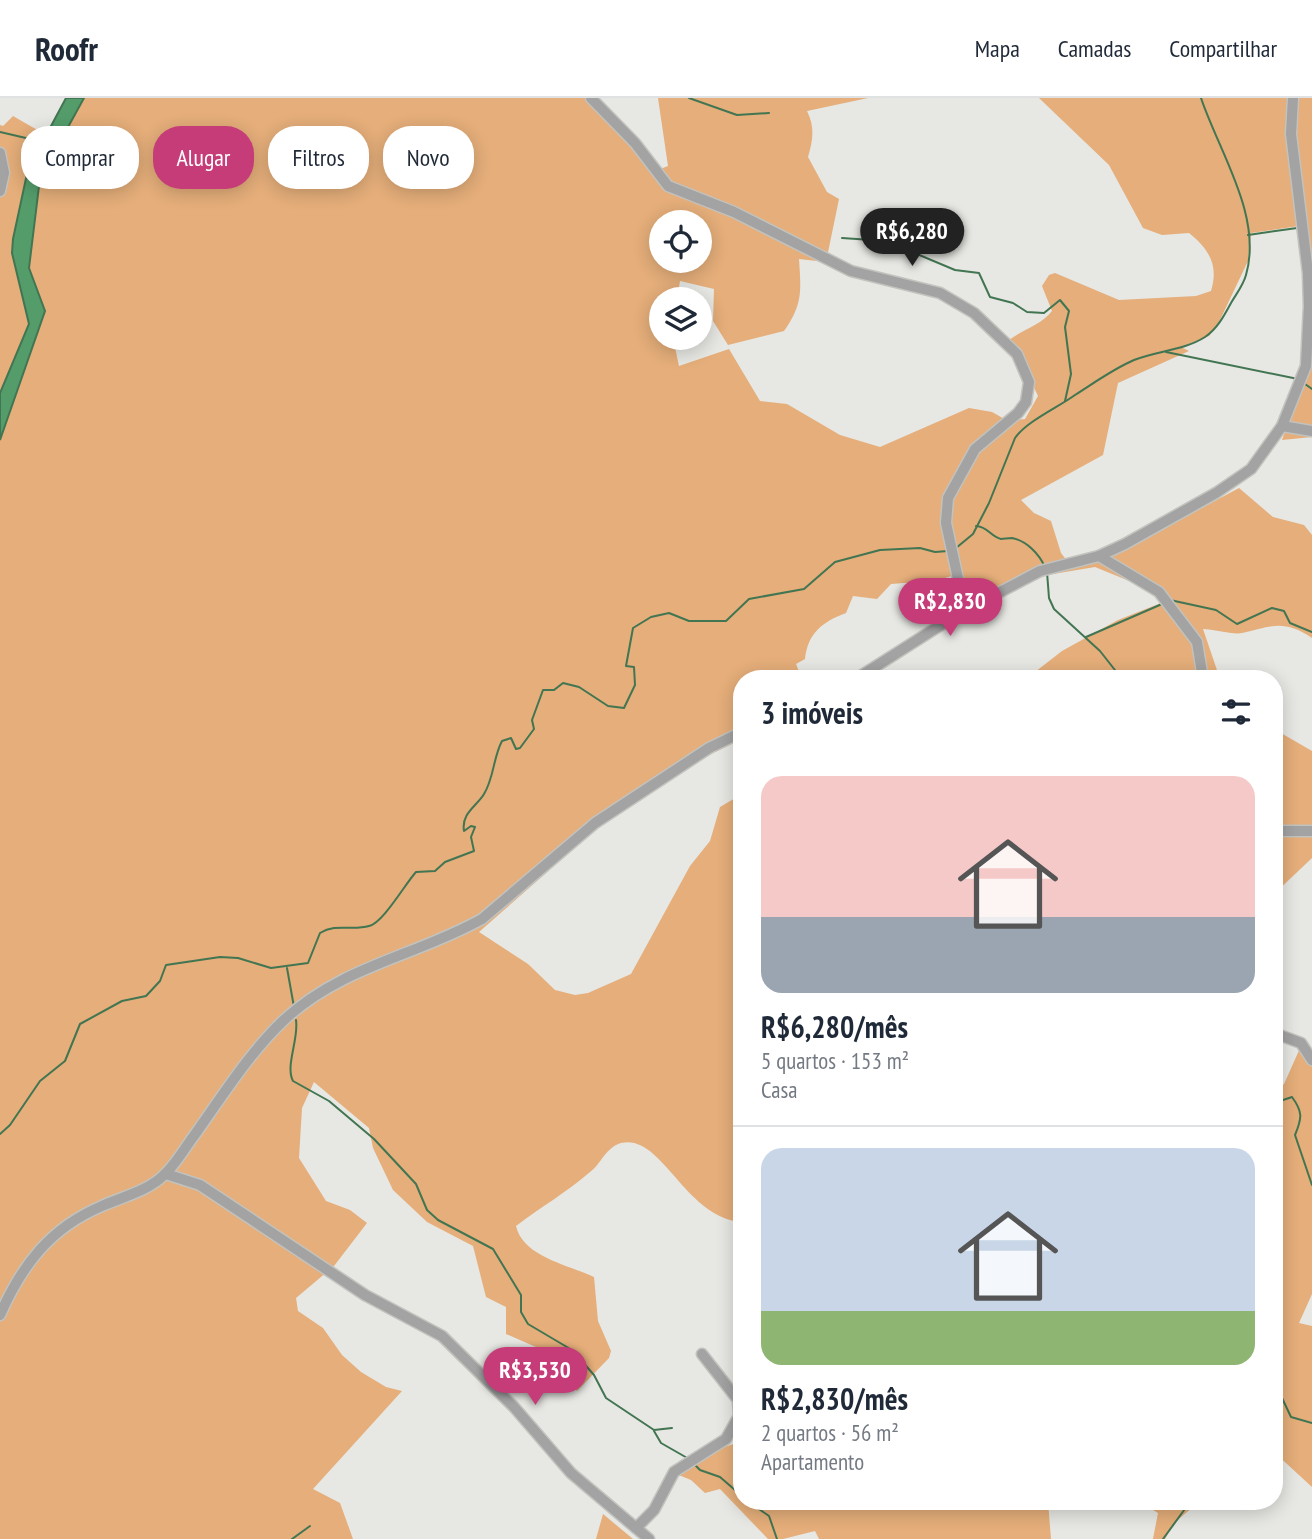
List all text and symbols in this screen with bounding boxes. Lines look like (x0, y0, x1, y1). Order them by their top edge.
text: Roofr (35, 27, 98, 70)
text: Mapa (975, 33, 1020, 64)
text: Camadas (1058, 33, 1131, 64)
text: Compartilhar (1169, 33, 1277, 64)
chip: Comprar (21, 126, 139, 189)
chip: Alugar (153, 126, 254, 189)
chip: Filtros (268, 126, 369, 189)
chip: Novo (383, 126, 474, 189)
pin: R$6,280 (847, 208, 977, 268)
map controls (649, 210, 712, 350)
button: locate (649, 210, 712, 273)
text: R$6,280 (876, 216, 948, 245)
button: layers (649, 287, 712, 350)
pin: R$2,830 (885, 578, 1015, 638)
text: R$2,830 (914, 586, 986, 615)
text: 3 imóveis (761, 693, 863, 732)
icon: filters (1217, 693, 1255, 731)
icon: home (945, 821, 1071, 947)
text: R$6,280/mês (761, 1007, 908, 1046)
text: 5 quartos · 153 m² (761, 1046, 909, 1075)
text: Casa (761, 1075, 797, 1104)
icon: home (945, 1193, 1071, 1319)
pin: R$3,530 (470, 1348, 600, 1407)
text: R$3,530 (499, 1355, 571, 1384)
text: R$2,830/mês (761, 1379, 908, 1418)
text: 2 quartos · 56 m² (761, 1418, 899, 1447)
text: Apartamento (761, 1447, 864, 1476)

